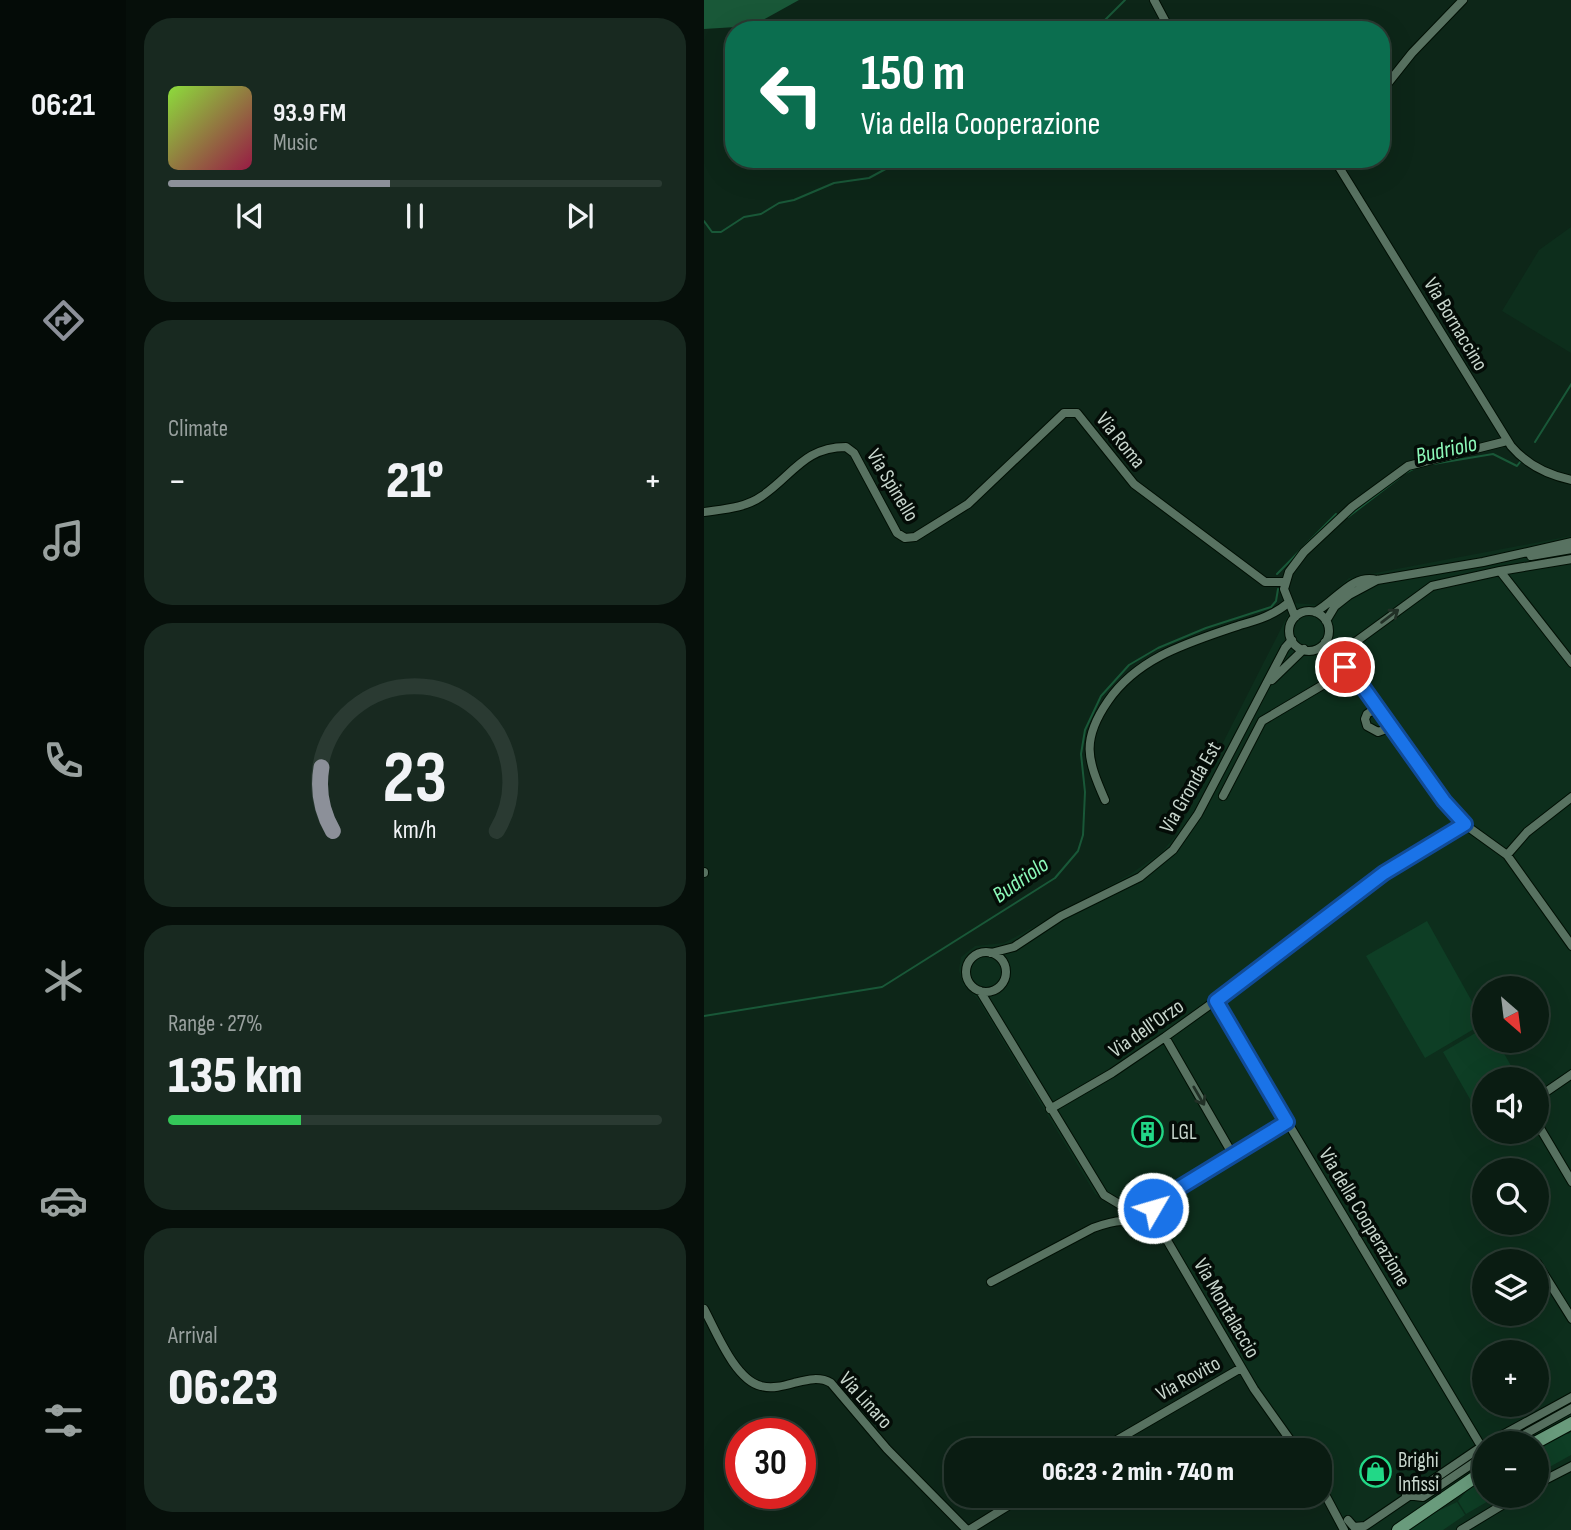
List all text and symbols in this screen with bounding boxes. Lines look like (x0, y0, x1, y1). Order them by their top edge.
text: 150 m (861, 45, 965, 104)
icon: left (746, 49, 837, 140)
text: 06:21 (31, 86, 95, 125)
text: 93.9 FM (273, 98, 346, 129)
text: Via della Cooperazione (861, 105, 1100, 144)
text: Music (273, 129, 318, 157)
icon: previous (231, 197, 269, 235)
icon: pause (396, 197, 434, 235)
icon: next (561, 197, 599, 235)
street label: Via Bornaccino (1418, 273, 1493, 375)
icon: directions (39, 296, 88, 345)
street label: Via Roma (1091, 407, 1151, 473)
text: Climate (168, 415, 228, 443)
water label: Budriolo (1413, 429, 1480, 471)
street label: Via Spinello (861, 444, 924, 526)
text: 21° (386, 450, 444, 513)
text: − (168, 459, 187, 504)
text: + (643, 459, 662, 504)
icon: music (39, 516, 88, 565)
one-way arrow (1380, 609, 1399, 623)
pin (1315, 637, 1375, 697)
icon: arrive (1326, 648, 1364, 686)
text: 23 (383, 735, 447, 823)
icon: phone (39, 736, 88, 785)
street label: Via Gronda Est (1154, 737, 1227, 837)
text: km/h (393, 815, 437, 846)
water label: Budriolo (987, 850, 1055, 909)
icon: climate (39, 956, 88, 1005)
north arrow (1472, 976, 1549, 1054)
map controls (1472, 976, 1549, 1508)
street label: Via dell'Orzo (1104, 994, 1188, 1063)
text: Range · 27% (168, 1010, 263, 1038)
text: 135 km (168, 1045, 303, 1108)
button: sound (1472, 1067, 1549, 1144)
one-way arrow (1193, 1085, 1206, 1106)
building icon: LGL (1131, 1115, 1165, 1149)
place label: LGL (1171, 1120, 1197, 1145)
street label: Via della Cooperazione (1313, 1143, 1416, 1291)
button: search (1472, 1158, 1549, 1235)
position arrow (1116, 1171, 1190, 1245)
icon: car (39, 1176, 88, 1225)
button: layers (1472, 1249, 1549, 1326)
street label: Via Montalaccio (1188, 1254, 1265, 1362)
text: Arrival (168, 1322, 217, 1350)
button: + (1472, 1340, 1549, 1417)
street label: Via Rovito (1152, 1351, 1225, 1406)
text: 06:23 (168, 1357, 279, 1420)
street label: Via Linaro (834, 1367, 898, 1434)
icon: filters (39, 1396, 88, 1445)
speed limit sign: 30 (725, 1418, 816, 1509)
button: − (1472, 1431, 1549, 1508)
place label: Brighi Infissi (1398, 1448, 1439, 1497)
shop icon: Brighi Infissi (1358, 1455, 1392, 1489)
text: 06:23 · 2 min · 740 m (1042, 1457, 1234, 1488)

